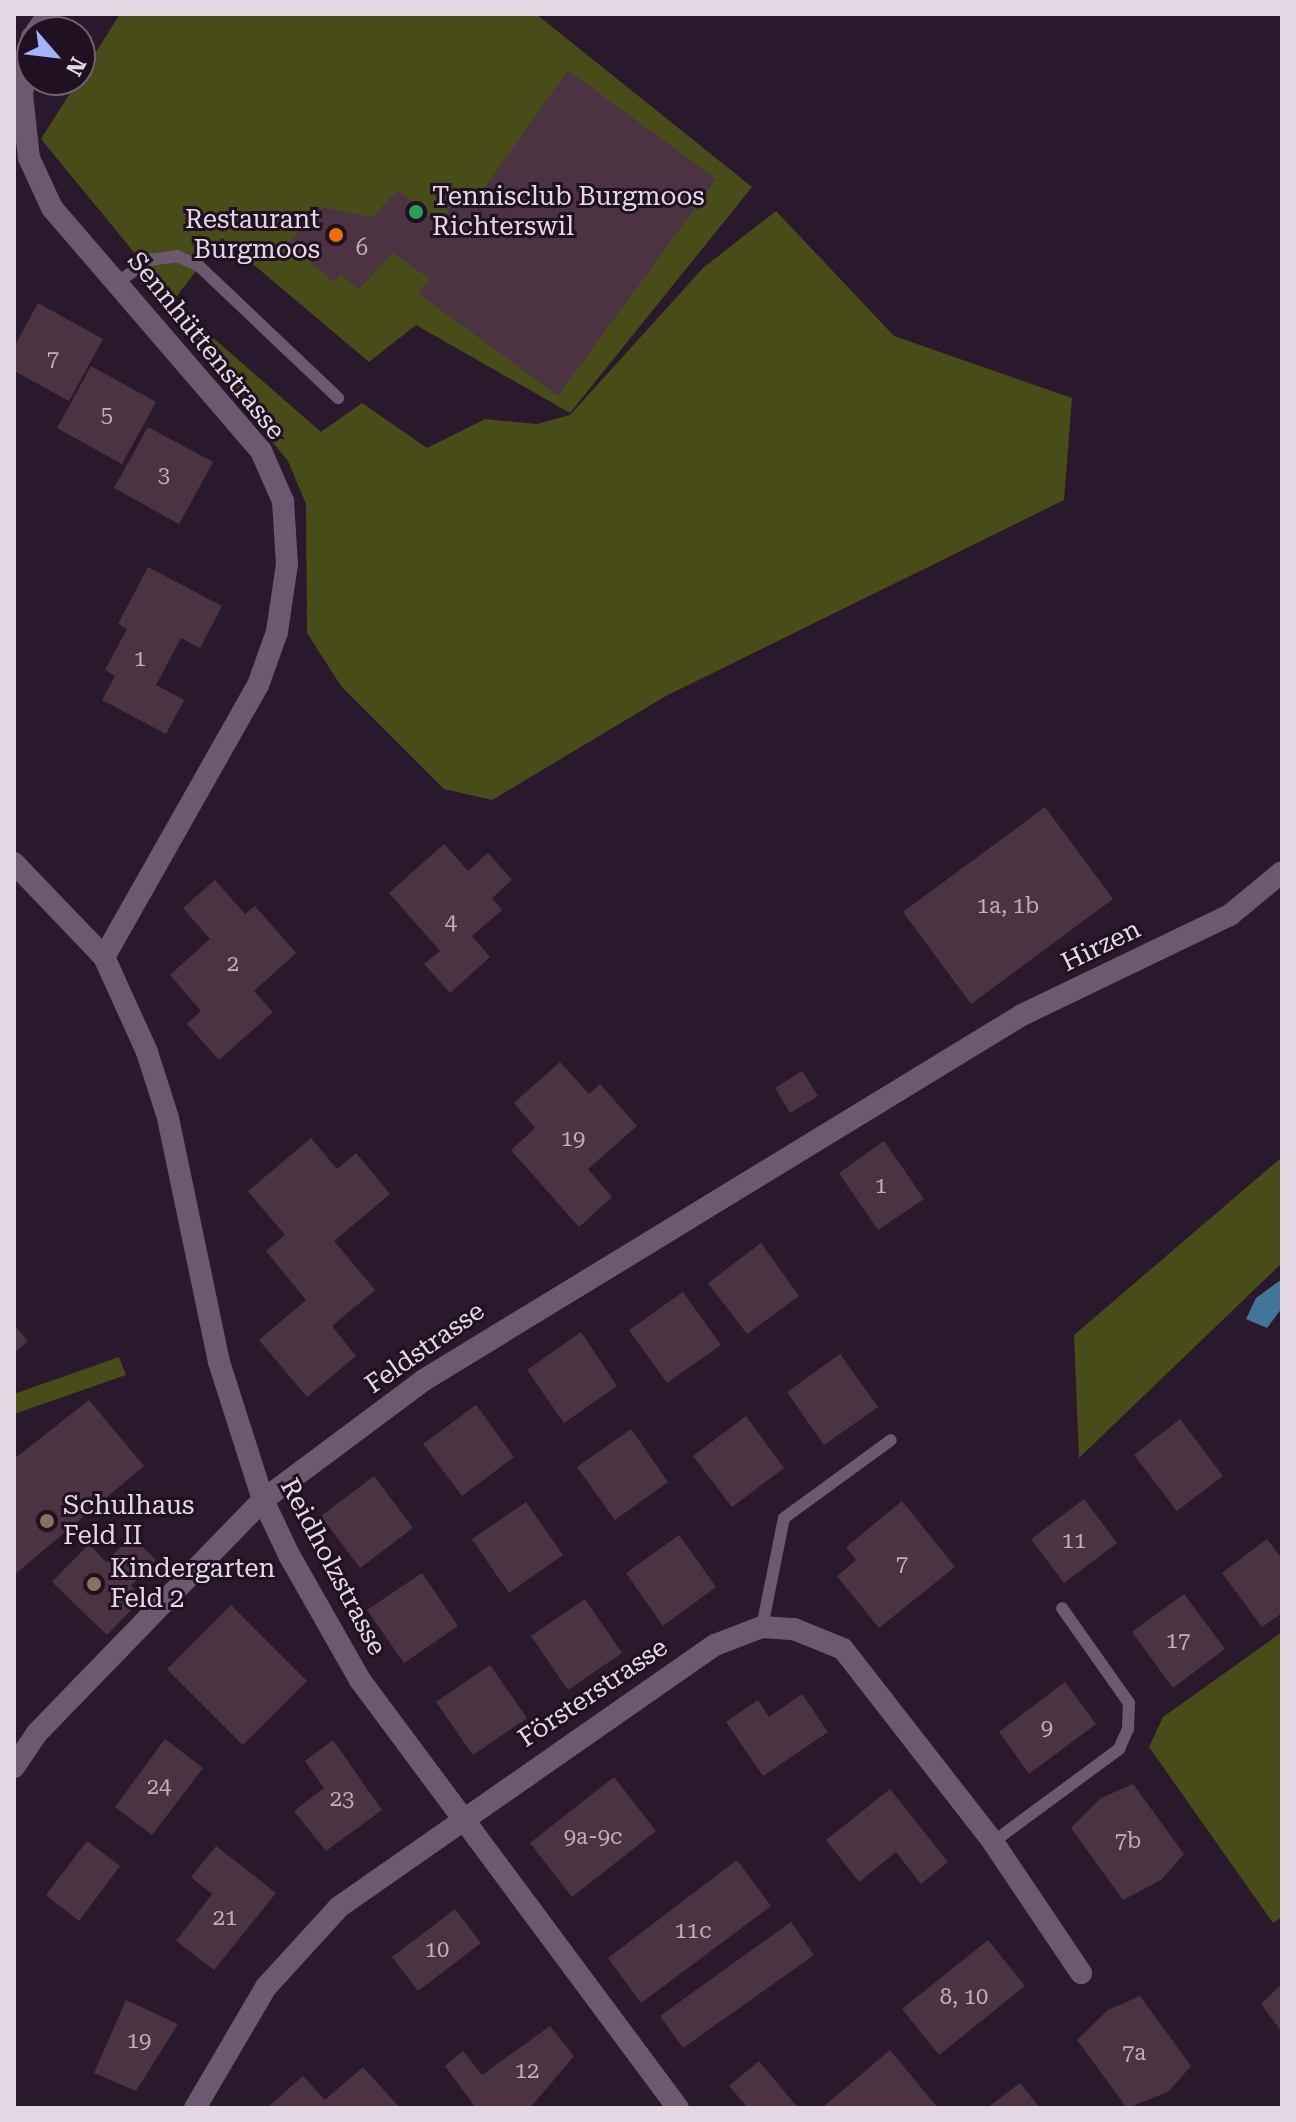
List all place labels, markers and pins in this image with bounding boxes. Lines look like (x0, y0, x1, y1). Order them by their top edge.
place label: Tennisclub Burgmoos Richterswil (432, 181, 705, 242)
marker: Tennisclub Burgmoos Richterswil (407, 203, 425, 221)
place label: Restaurant Burgmoos (185, 204, 320, 266)
marker: Restaurant Burgmoos (327, 226, 345, 244)
place label: Schulhaus Feld II (63, 1490, 194, 1552)
marker: Schulhaus Feld II (38, 1512, 56, 1530)
place label: Kindergarten Feld 2 (110, 1553, 275, 1614)
marker: Kindergarten Feld 2 (85, 1575, 103, 1593)

